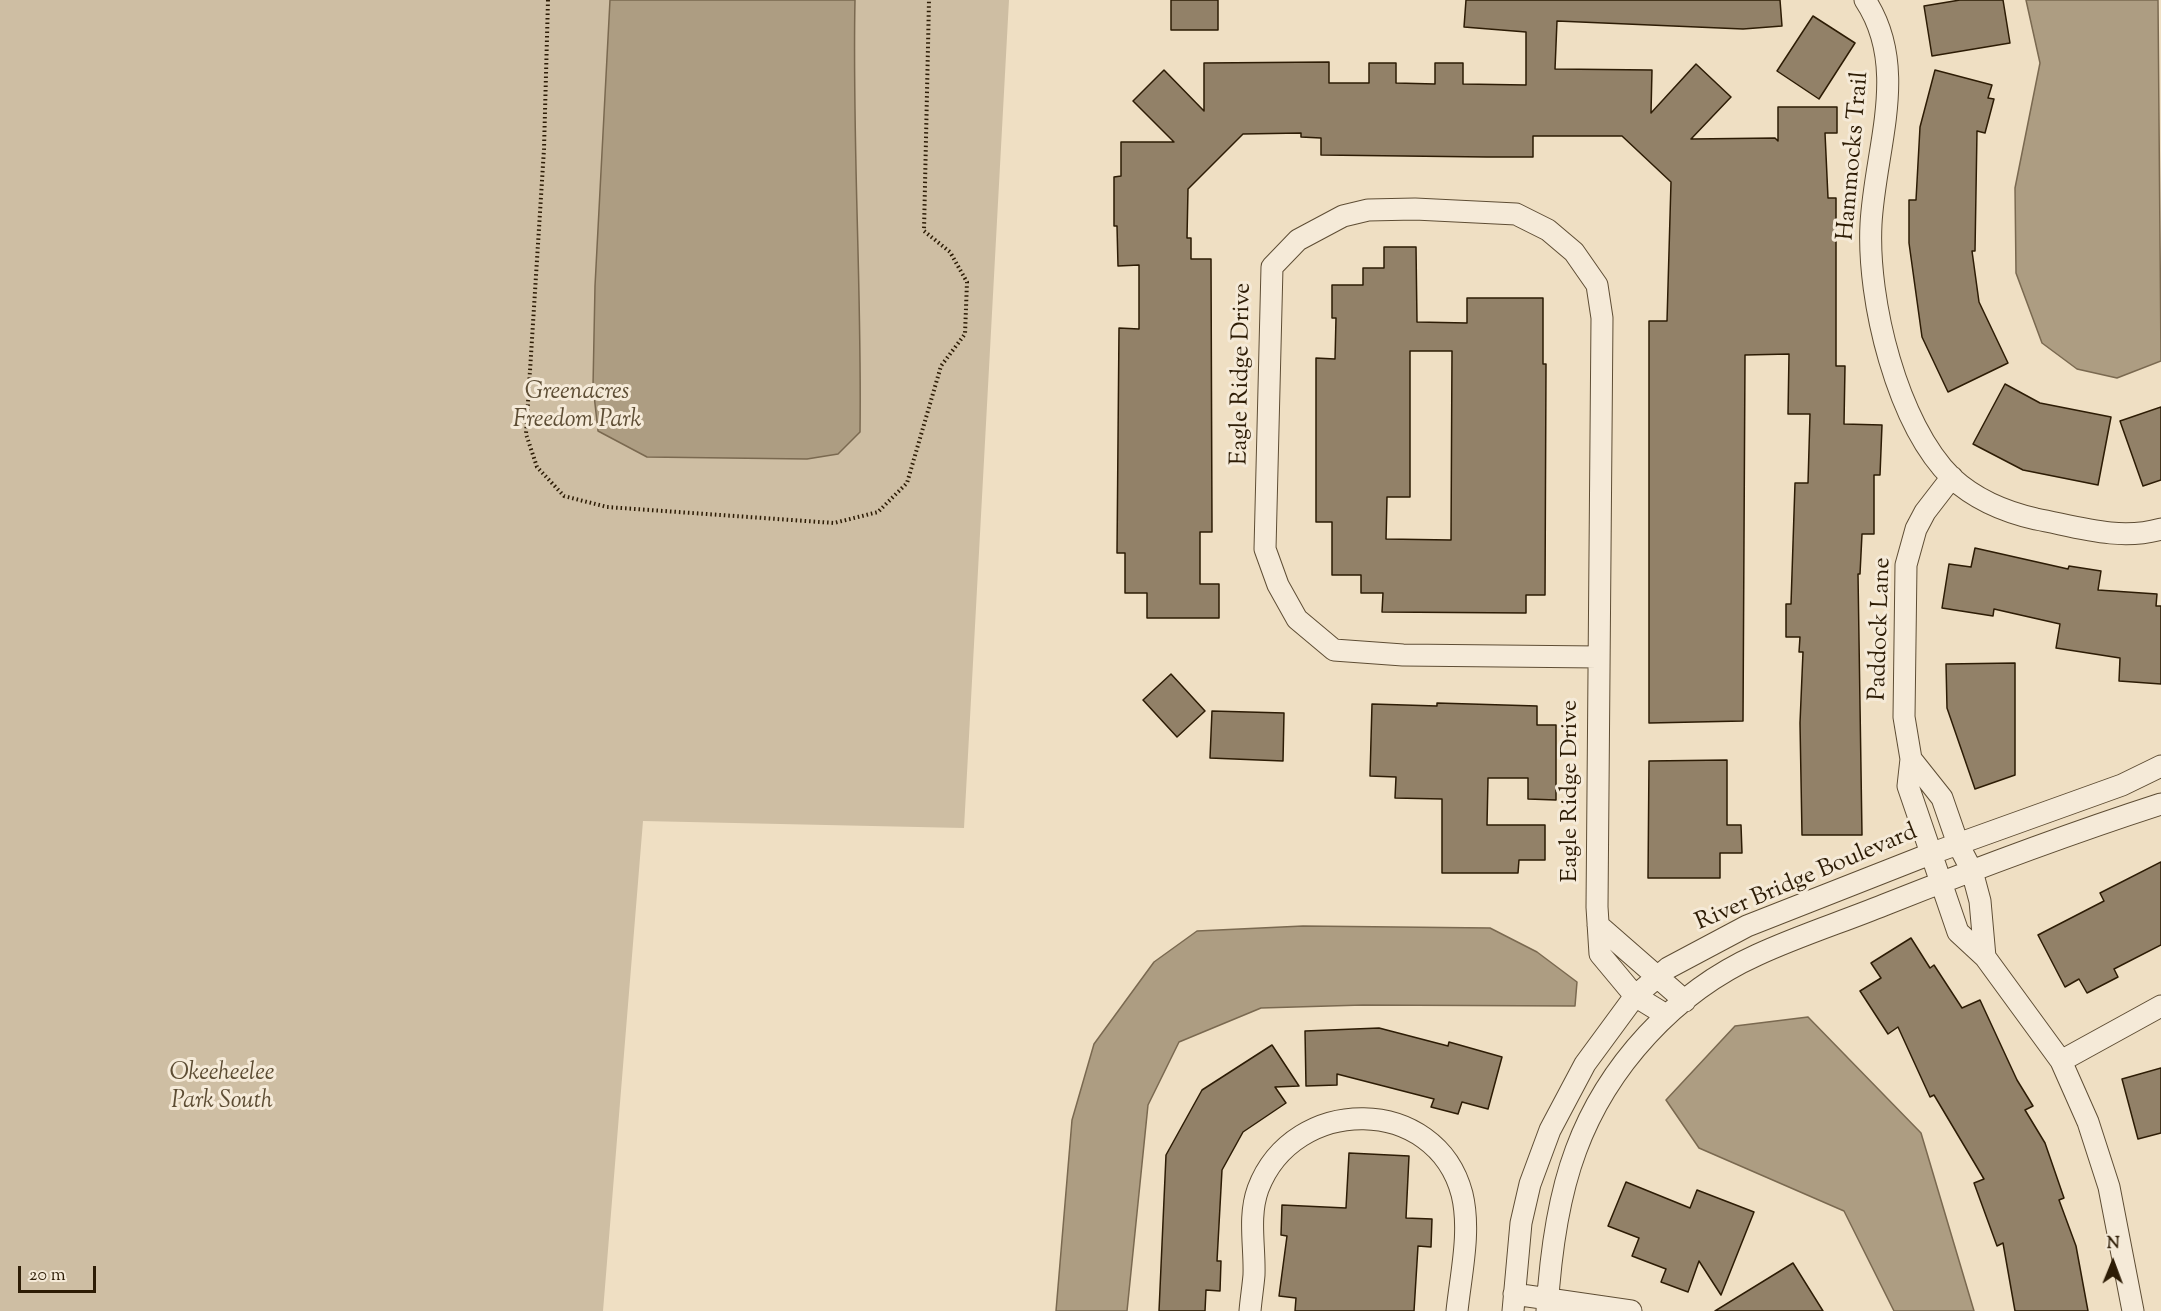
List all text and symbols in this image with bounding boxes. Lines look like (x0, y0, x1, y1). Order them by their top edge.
street label: Hammocks Trail (1833, 70, 1877, 242)
street label: Eagle Ridge Drive (1227, 282, 1259, 466)
park label: Greenacres Freedom Park (513, 380, 641, 436)
street label: Paddock Lane (1865, 557, 1899, 701)
street label: Eagle Ridge Drive (1558, 700, 1586, 882)
street label: River Bridge Boulevard (1692, 819, 1922, 939)
park label: Okeeheelee Park South (170, 1061, 274, 1117)
north arrow (2083, 1233, 2143, 1293)
text: N (2107, 1233, 2120, 1256)
scale bar (21, 1254, 99, 1292)
text: 20 m (29, 1263, 66, 1289)

